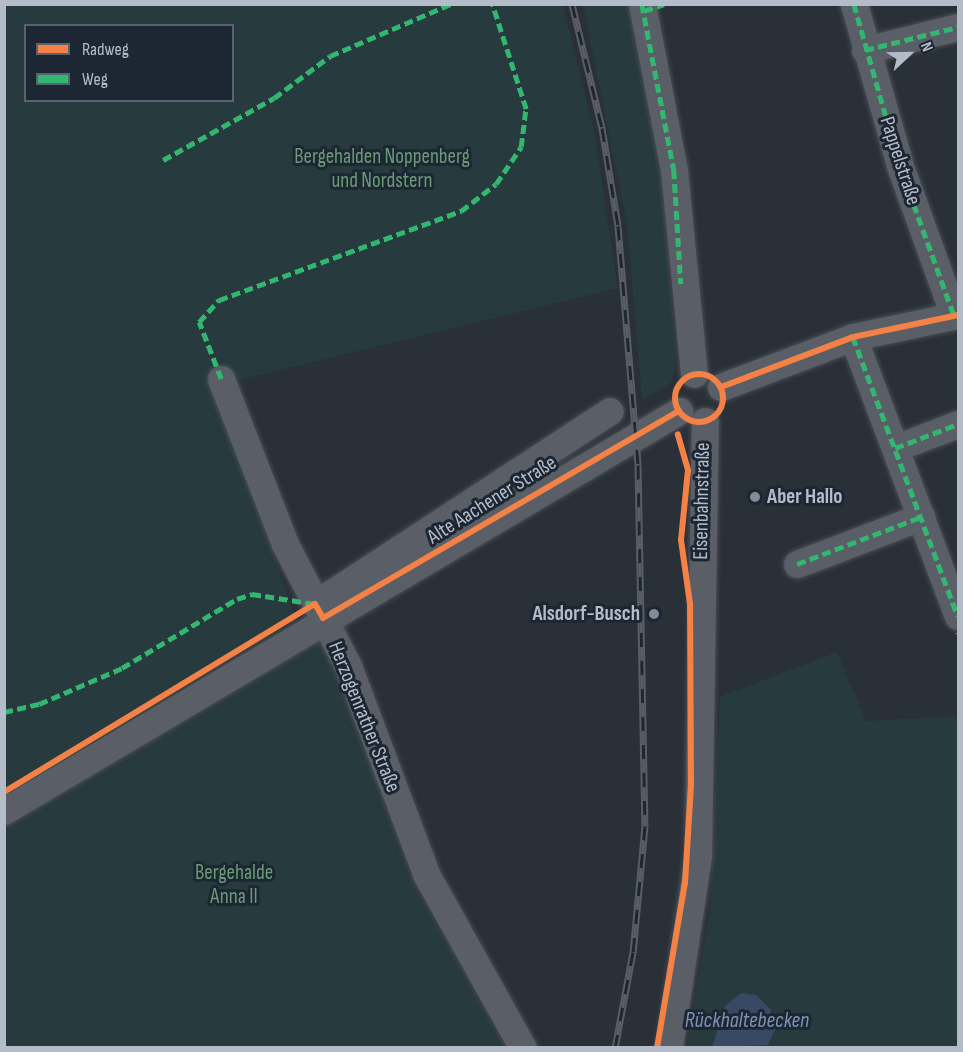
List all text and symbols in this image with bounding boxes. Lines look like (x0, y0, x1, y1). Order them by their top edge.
legend (24, 24, 234, 102)
north arrow (879, 24, 939, 84)
text: Radweg (82, 39, 129, 60)
text: N (916, 40, 937, 55)
text: Weg (82, 69, 108, 90)
street label: Pappelstraße (874, 114, 926, 208)
park label: Bergehalden Noppenberg und Nordstern (294, 144, 470, 194)
street label: Eisenbahnstraße (688, 442, 716, 560)
street label: Alte Aachener Straße (423, 450, 561, 550)
place label: Aber Hallo (767, 484, 842, 510)
marker: Aber Hallo (748, 490, 762, 504)
place label: Alsdorf-Busch (532, 601, 640, 627)
marker: Alsdorf-Busch (645, 605, 663, 623)
street label: Herzogenrather Straße (322, 638, 406, 796)
park label: Bergehalde Anna II (195, 860, 273, 910)
water label: Rückhaltebecken (685, 1008, 809, 1034)

